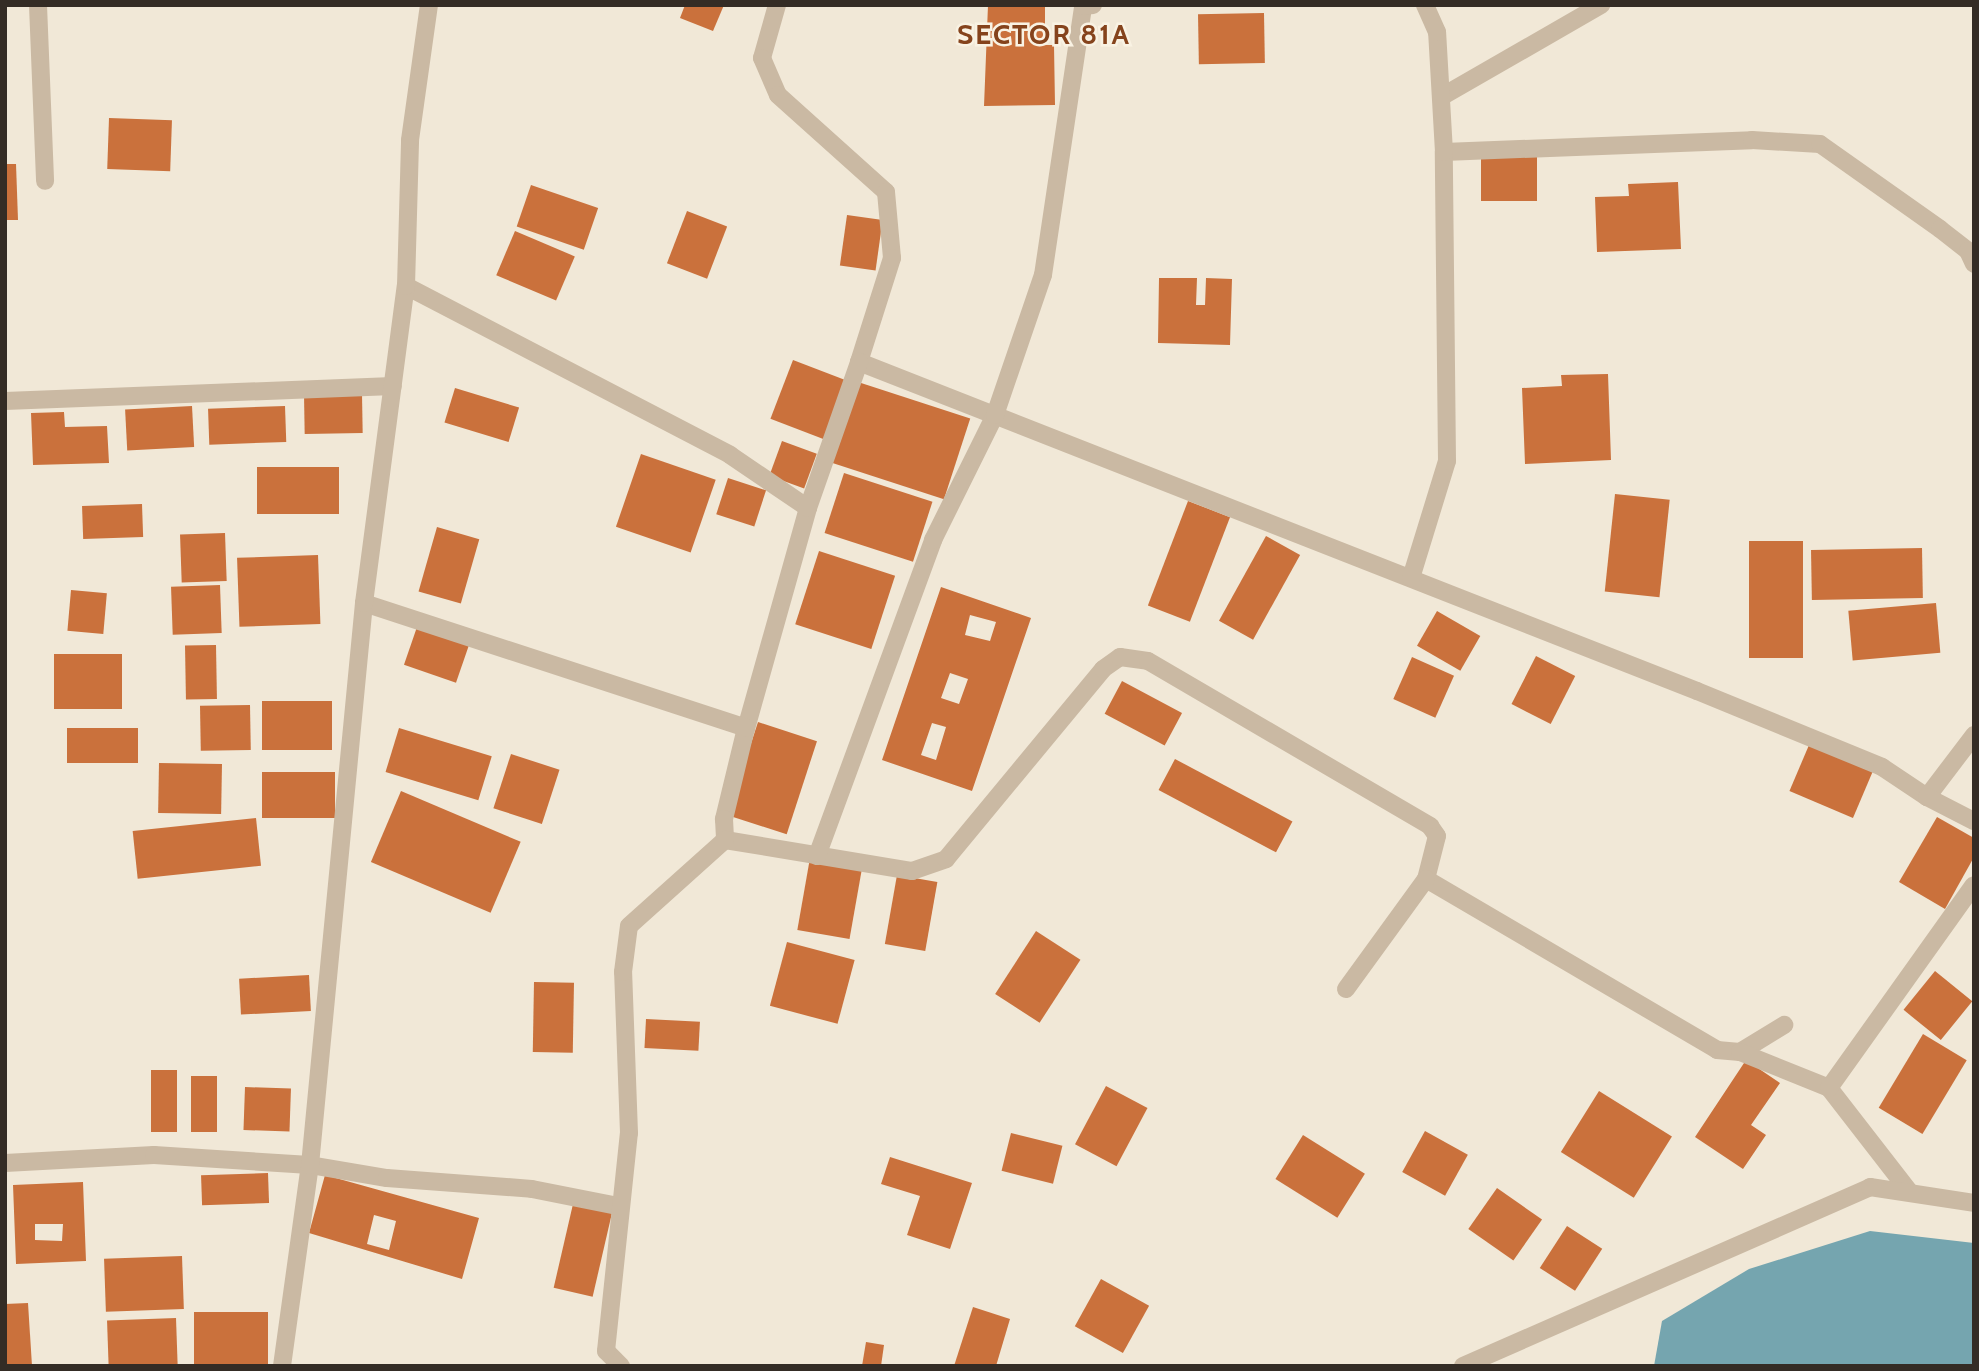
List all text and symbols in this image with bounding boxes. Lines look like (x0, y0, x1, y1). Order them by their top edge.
district label: SECTOR 81A (958, 17, 1130, 51)

